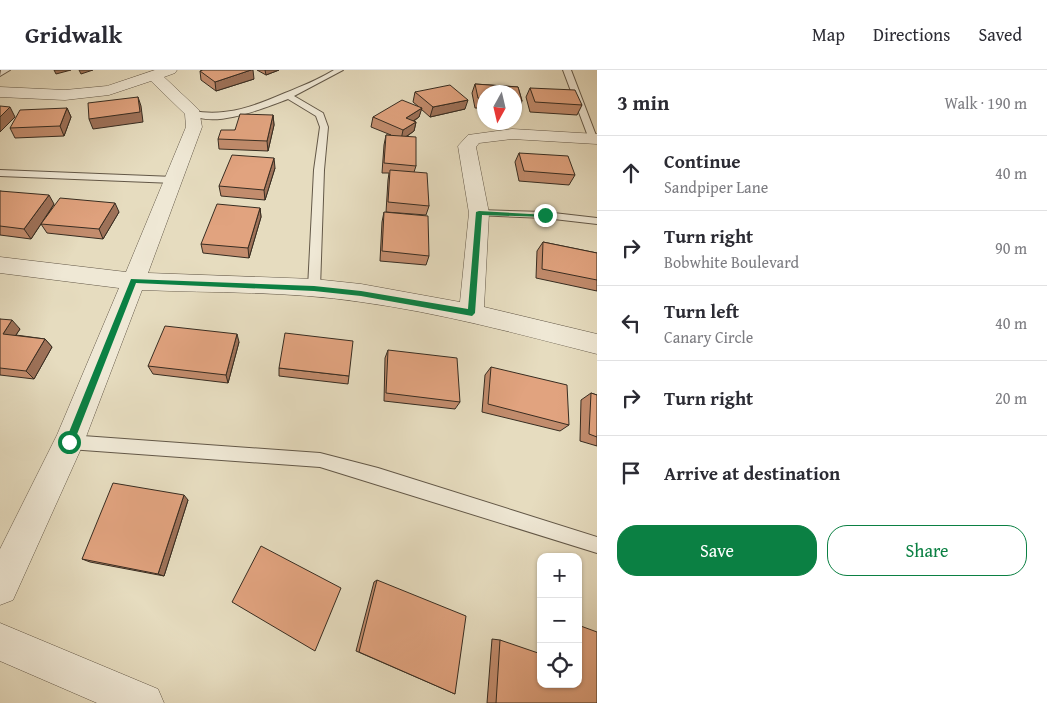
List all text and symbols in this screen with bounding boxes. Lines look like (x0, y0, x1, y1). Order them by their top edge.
text: Gridwalk (25, 17, 122, 52)
text: Map (812, 21, 845, 48)
text: Directions (873, 21, 950, 48)
text: Saved (978, 21, 1022, 48)
north arrow (477, 85, 522, 130)
text: 3 min (617, 87, 669, 118)
text: Walk · 190 m (944, 91, 1027, 115)
text: Continue (664, 147, 741, 175)
icon: ahead (617, 159, 645, 187)
text: 40 m (995, 161, 1027, 185)
text: Sandpiper Lane (664, 175, 768, 199)
route end (534, 204, 557, 227)
text: Turn right (664, 222, 753, 250)
icon: right (617, 234, 645, 262)
text: 90 m (995, 236, 1027, 260)
text: Bobwhite Boulevard (664, 250, 799, 274)
text: Turn left (664, 297, 739, 325)
icon: left (617, 309, 645, 337)
text: 40 m (995, 311, 1027, 335)
text: Canary Circle (664, 325, 753, 349)
icon: right (617, 384, 645, 412)
text: Turn right (664, 384, 753, 412)
text: 20 m (995, 386, 1027, 410)
route start (58, 431, 81, 454)
icon: arrive (617, 459, 645, 487)
text: Arrive at destination (664, 459, 840, 487)
button: Save (617, 525, 817, 576)
button: Share (827, 525, 1027, 576)
map controls (537, 553, 582, 688)
button: + (537, 553, 582, 598)
button: − (537, 598, 582, 643)
button: locate (537, 643, 582, 688)

